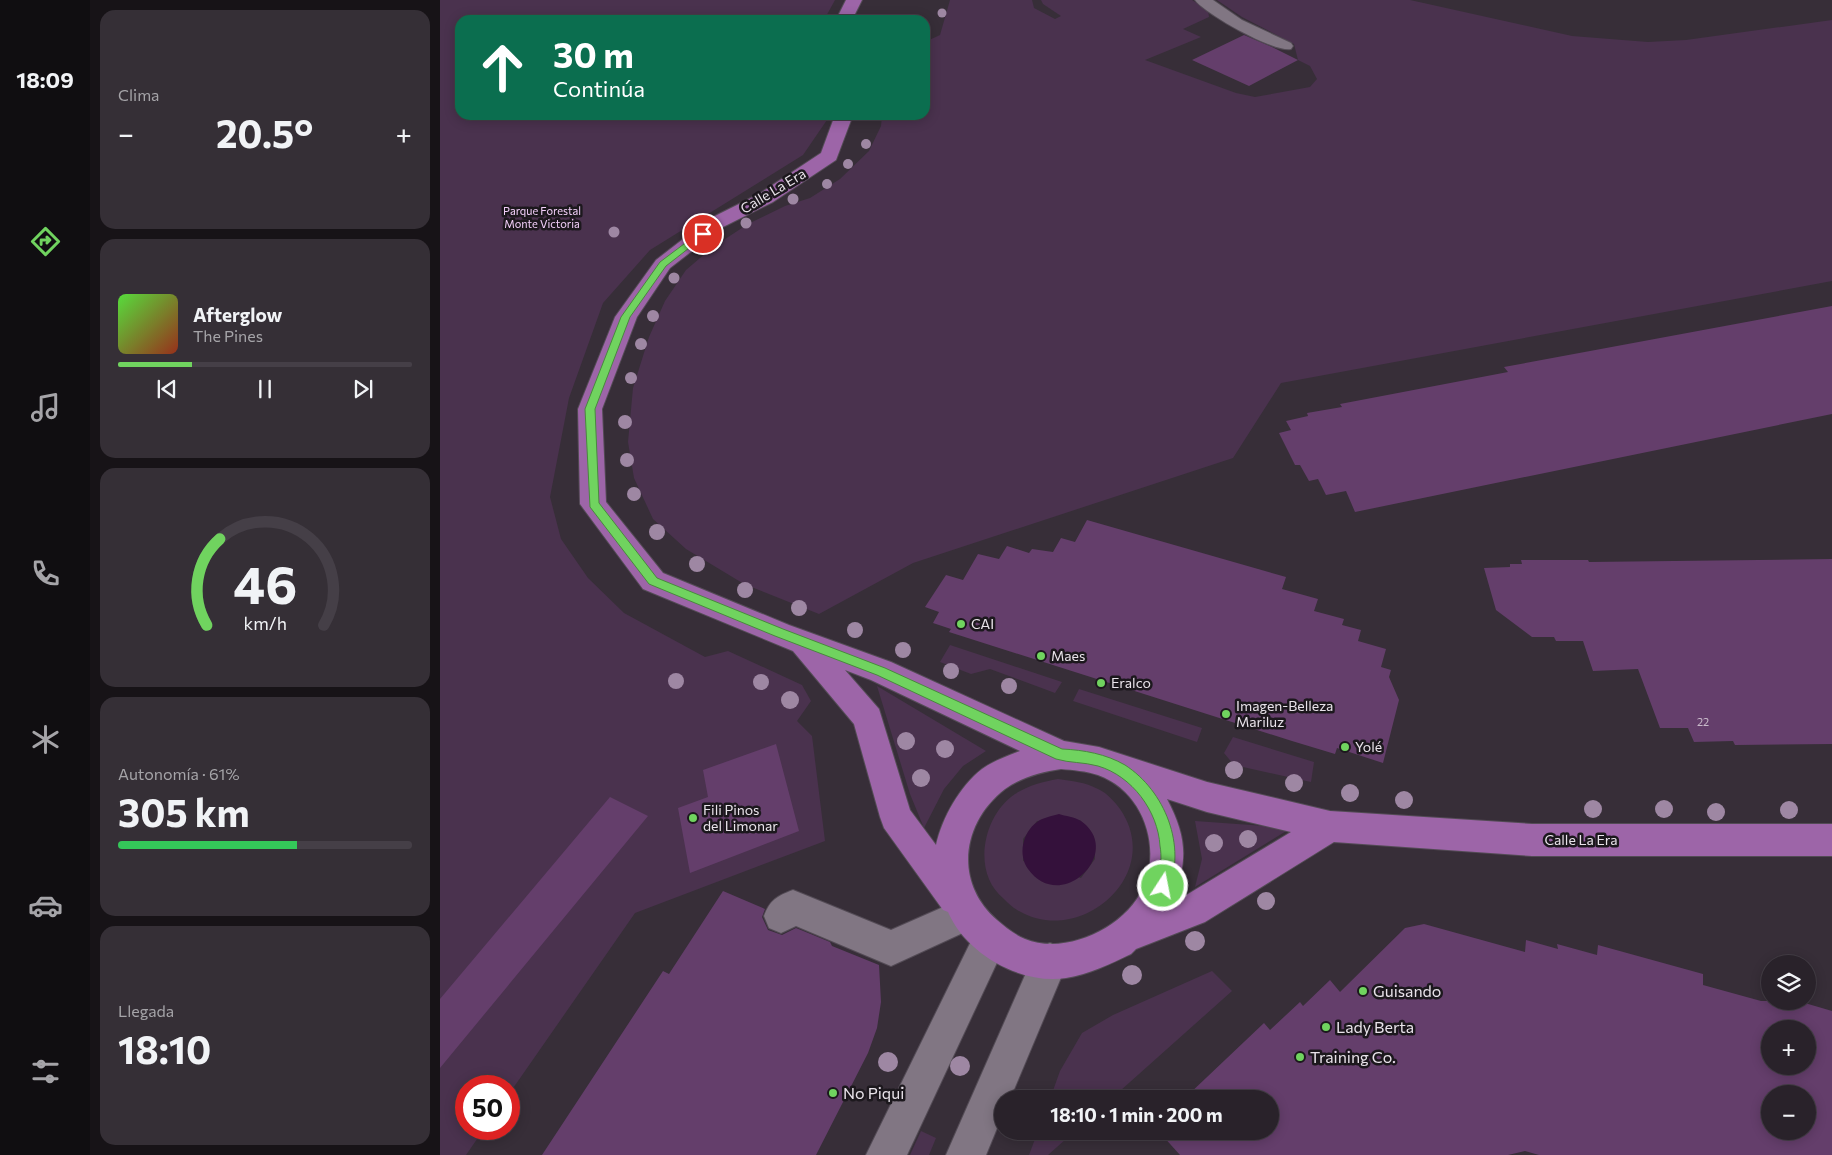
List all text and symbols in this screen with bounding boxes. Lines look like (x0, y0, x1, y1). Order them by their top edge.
text: 30 m (553, 32, 634, 75)
icon: ahead (470, 35, 535, 100)
text: 18:09 (16, 66, 74, 93)
text: Continúa (553, 75, 645, 102)
text: Clima (118, 85, 159, 104)
text: 20.5° (216, 109, 313, 156)
text: − (118, 116, 134, 150)
text: + (396, 116, 412, 150)
street label: Calle La Era (737, 164, 808, 217)
park label: Parque Forestal Monte Victoria (503, 204, 581, 230)
pin (682, 213, 724, 255)
icon: arrive (689, 220, 717, 248)
icon: directions (28, 224, 63, 259)
text: Afterglow (193, 303, 282, 326)
text: The Pines (193, 326, 263, 345)
icon: previous (153, 375, 181, 403)
icon: pause (251, 375, 279, 403)
icon: next (349, 375, 377, 403)
icon: music (28, 390, 63, 425)
text: 46 (233, 551, 297, 615)
icon: phone (28, 556, 63, 591)
text: km/h (243, 612, 287, 634)
place label: CAI (971, 615, 994, 632)
marker: CAI (955, 618, 967, 630)
place label: Maes (1051, 647, 1085, 664)
marker: Maes (1035, 650, 1047, 662)
place label: Eralco (1111, 674, 1151, 691)
marker: Eralco (1095, 677, 1107, 689)
place label: Imagen-Belleza Mariluz (1236, 697, 1333, 730)
marker: Imagen-Belleza Mariluz (1220, 708, 1232, 720)
house number: 22 (1697, 715, 1709, 728)
icon: climate (28, 722, 63, 757)
place label: Yolé (1355, 738, 1382, 755)
marker: Yolé (1339, 741, 1351, 753)
text: Autonomía · 61% (118, 764, 240, 783)
text: 305 km (118, 788, 250, 835)
place label: Fili Pinos del Limonar (703, 801, 778, 834)
marker: Fili Pinos del Limonar (687, 812, 699, 824)
street label: Calle La Era (1544, 831, 1618, 848)
position arrow (1136, 859, 1188, 911)
icon: car (28, 888, 63, 923)
map controls (1761, 955, 1816, 1140)
button: layers (1761, 955, 1816, 1010)
place label: Guisando (1373, 981, 1441, 1000)
marker: Guisando (1357, 985, 1369, 997)
text: Llegada (118, 1001, 174, 1020)
place label: Lady Berta (1336, 1017, 1414, 1036)
button: + (1761, 1020, 1816, 1075)
marker: Lady Berta (1320, 1021, 1332, 1033)
text: 18:10 (118, 1025, 211, 1072)
place label: Training Co. (1310, 1047, 1396, 1066)
marker: Training Co. (1294, 1051, 1306, 1063)
icon: filters (28, 1054, 63, 1089)
speed limit sign: 50 (455, 1075, 520, 1140)
place label: No Piqui (843, 1083, 904, 1102)
button: − (1761, 1085, 1816, 1140)
marker: No Piqui (827, 1087, 839, 1099)
text: 18:10 · 1 min · 200 m (1050, 1103, 1223, 1126)

